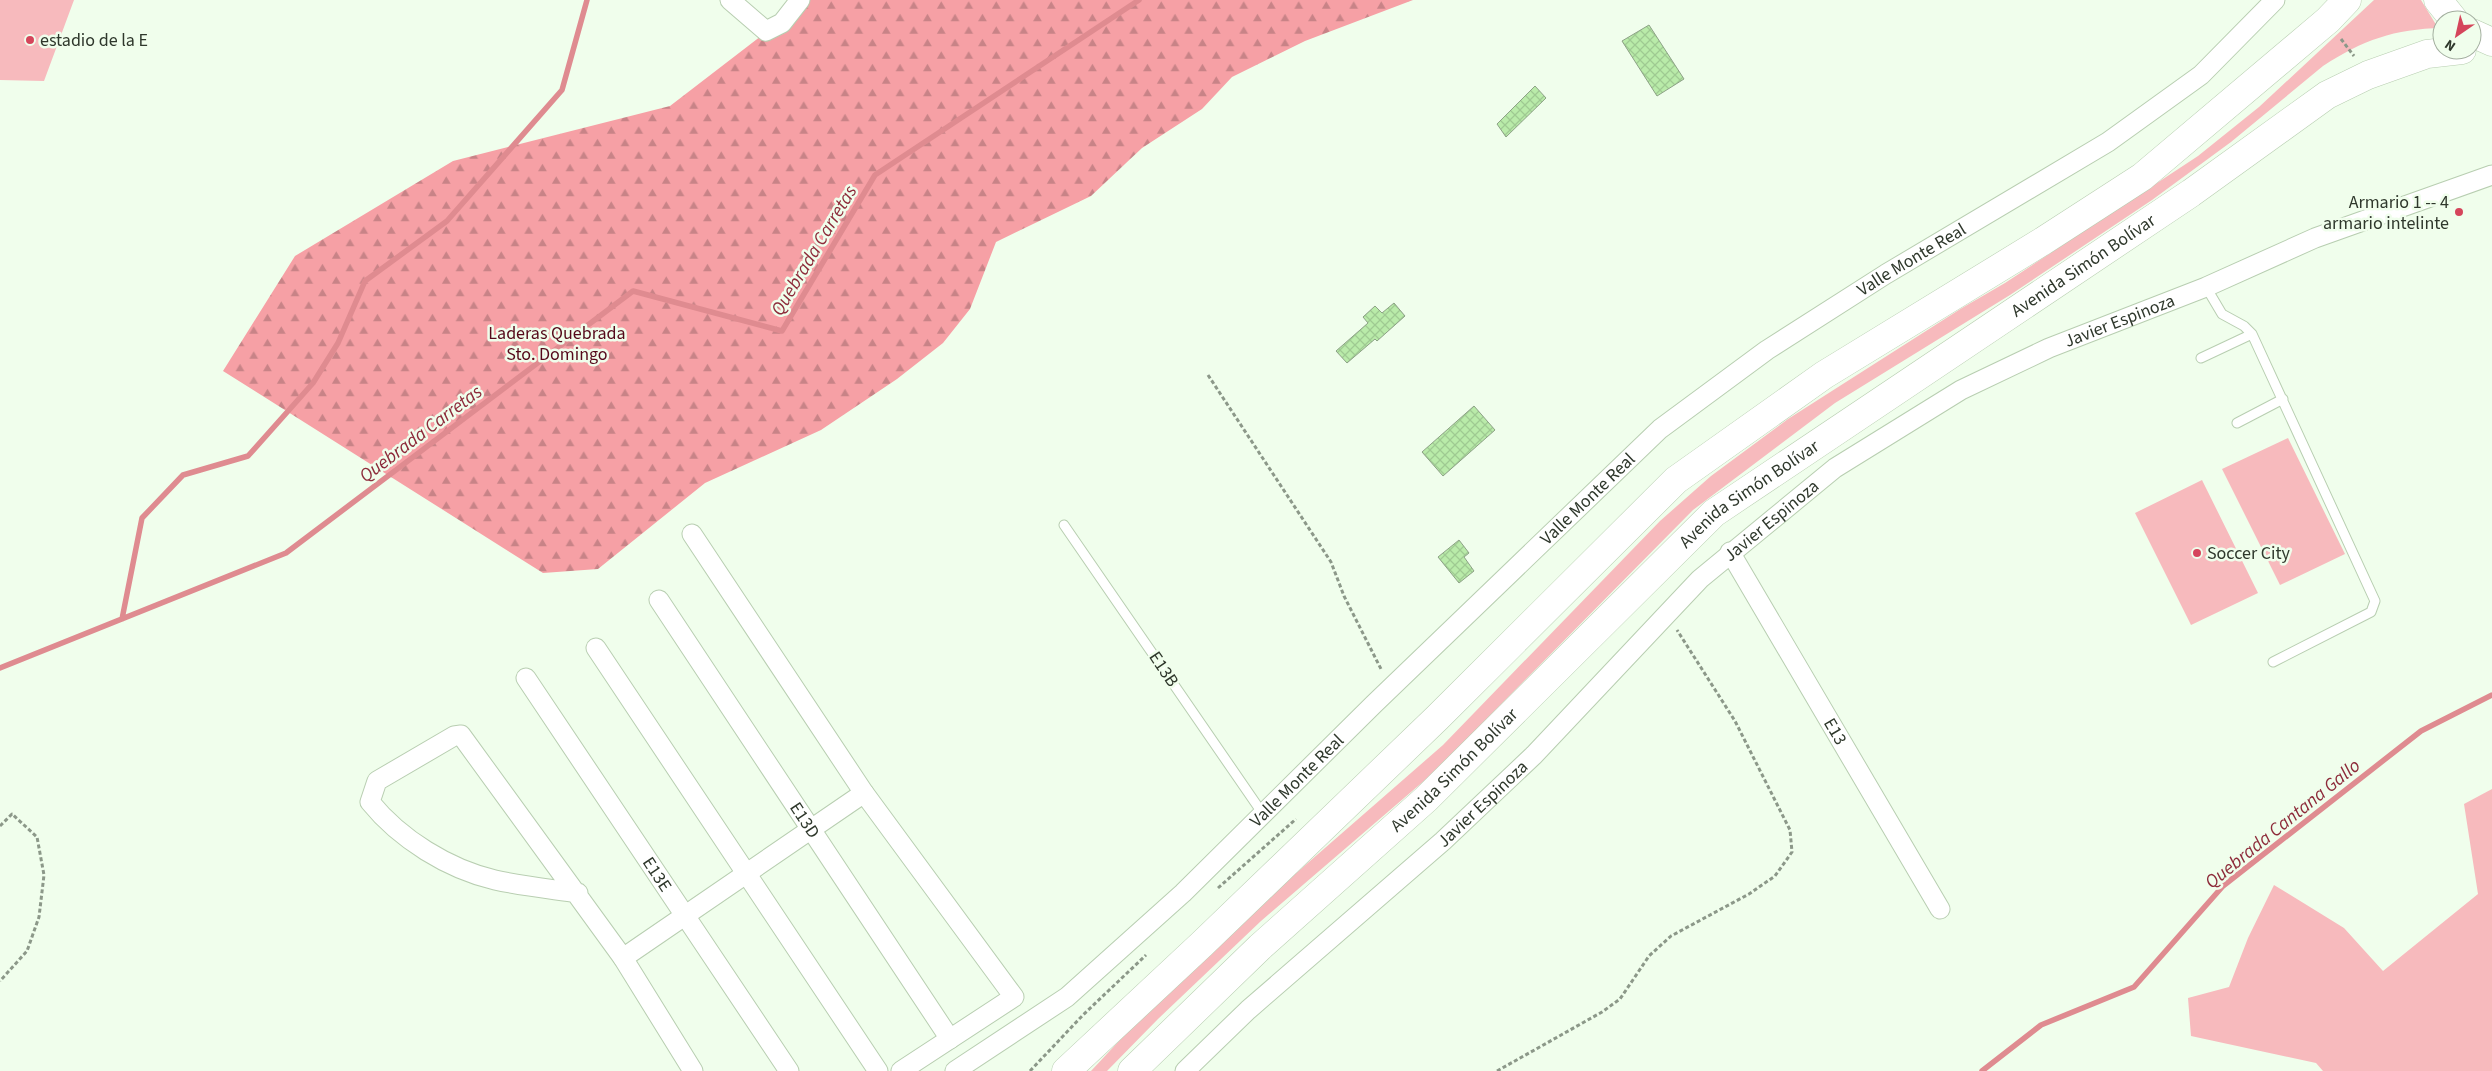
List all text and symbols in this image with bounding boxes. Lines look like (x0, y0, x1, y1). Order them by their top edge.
north arrow (2432, 10, 2482, 60)
place label: estadio de la E (40, 28, 148, 53)
marker: estadio de la E (24, 34, 36, 46)
text: N (2441, 34, 2460, 56)
water label: Quebrada Carretas (765, 180, 864, 321)
place label: Armario 1 -- 4 armario intelinte (2323, 190, 2449, 236)
marker: Armario 1 -- 4 armario intelinte (2453, 206, 2465, 218)
street label: Avenida Simón Bolívar (2006, 208, 2161, 323)
street label: Valle Monte Real (1852, 217, 1971, 302)
street label: Javier Espinoza (2061, 288, 2179, 354)
park label: Laderas Quebrada Sto. Domingo (488, 321, 626, 367)
water label: Quebrada Carretas (354, 379, 488, 489)
street label: Avenida Simón Bolívar (1674, 434, 1825, 554)
street label: Valle Monte Real (1535, 447, 1641, 551)
street label: Javier Espinoza (1718, 474, 1824, 568)
place label: Soccer City (2207, 541, 2291, 566)
marker: Soccer City (2191, 547, 2203, 559)
street label: E13B (1143, 647, 1185, 692)
street label: Avenida Simón Bolívar (1385, 702, 1524, 838)
street label: E13 (1817, 713, 1853, 750)
street label: Valle Monte Real (1244, 729, 1350, 833)
water label: Quebrada Cantana Gallo (2199, 753, 2367, 895)
street label: Javier Espinoza (1432, 755, 1534, 853)
street label: E13D (783, 797, 825, 843)
street label: E13E (636, 852, 677, 897)

